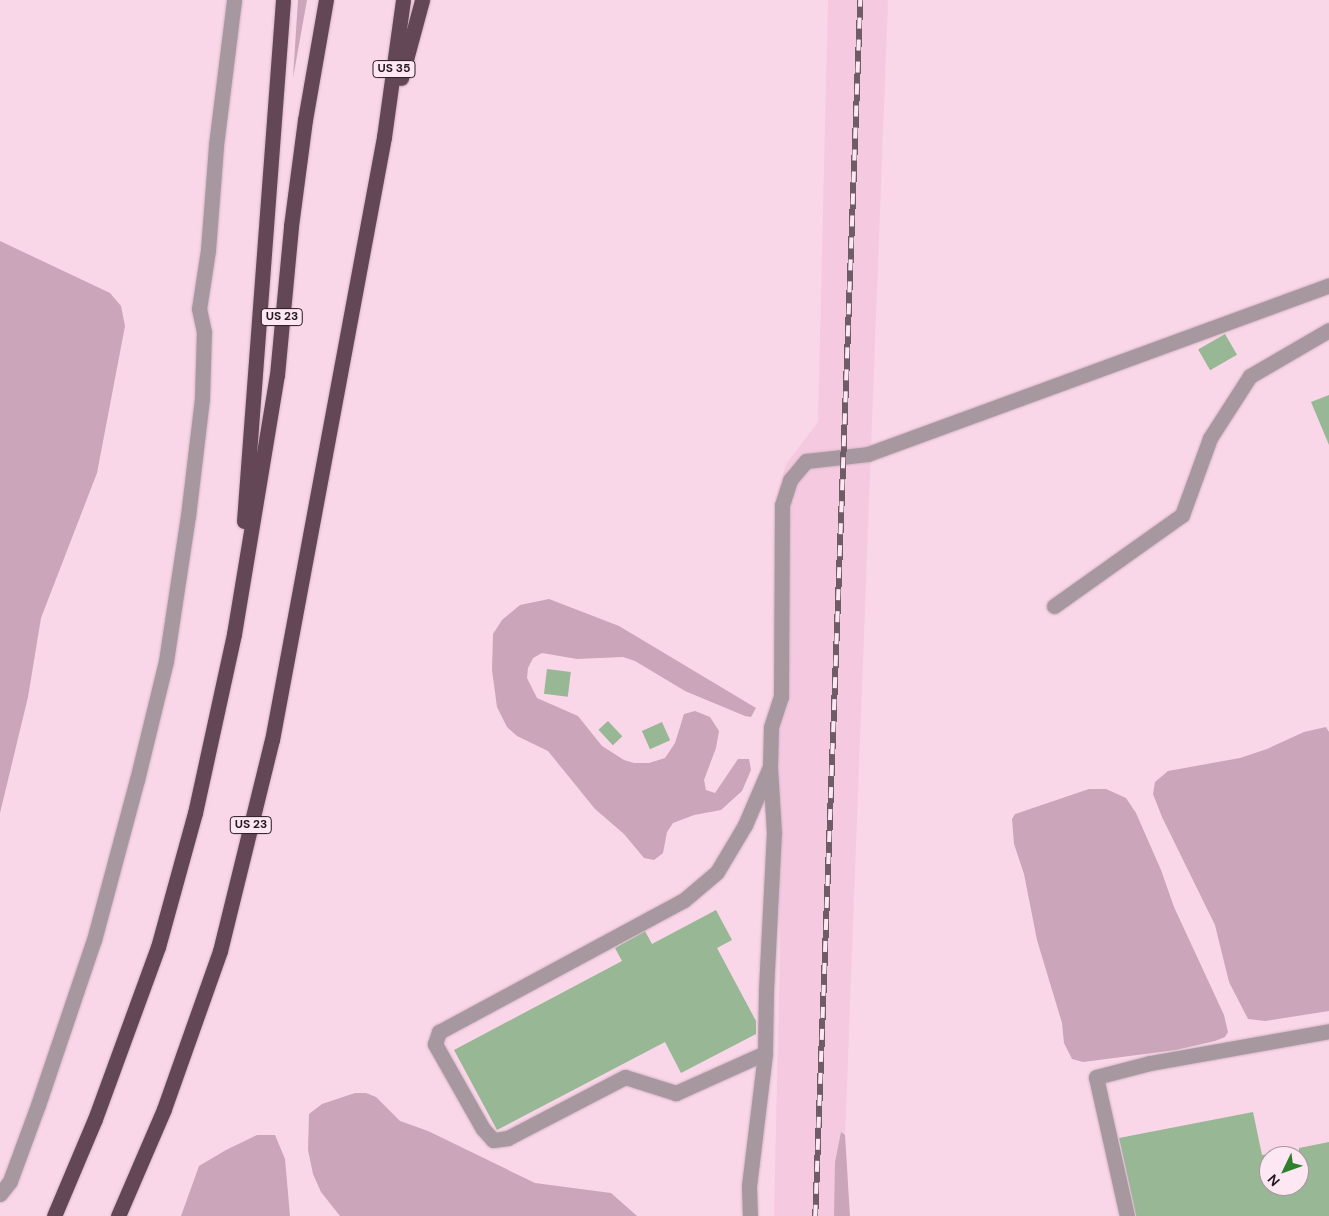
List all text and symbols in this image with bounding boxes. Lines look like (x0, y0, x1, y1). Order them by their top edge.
road number: US 35 (372, 60, 416, 78)
road number: US 23 (261, 308, 303, 326)
road number: US 23 (230, 816, 272, 834)
north arrow (1259, 1146, 1309, 1196)
text: N (1263, 1171, 1284, 1190)

